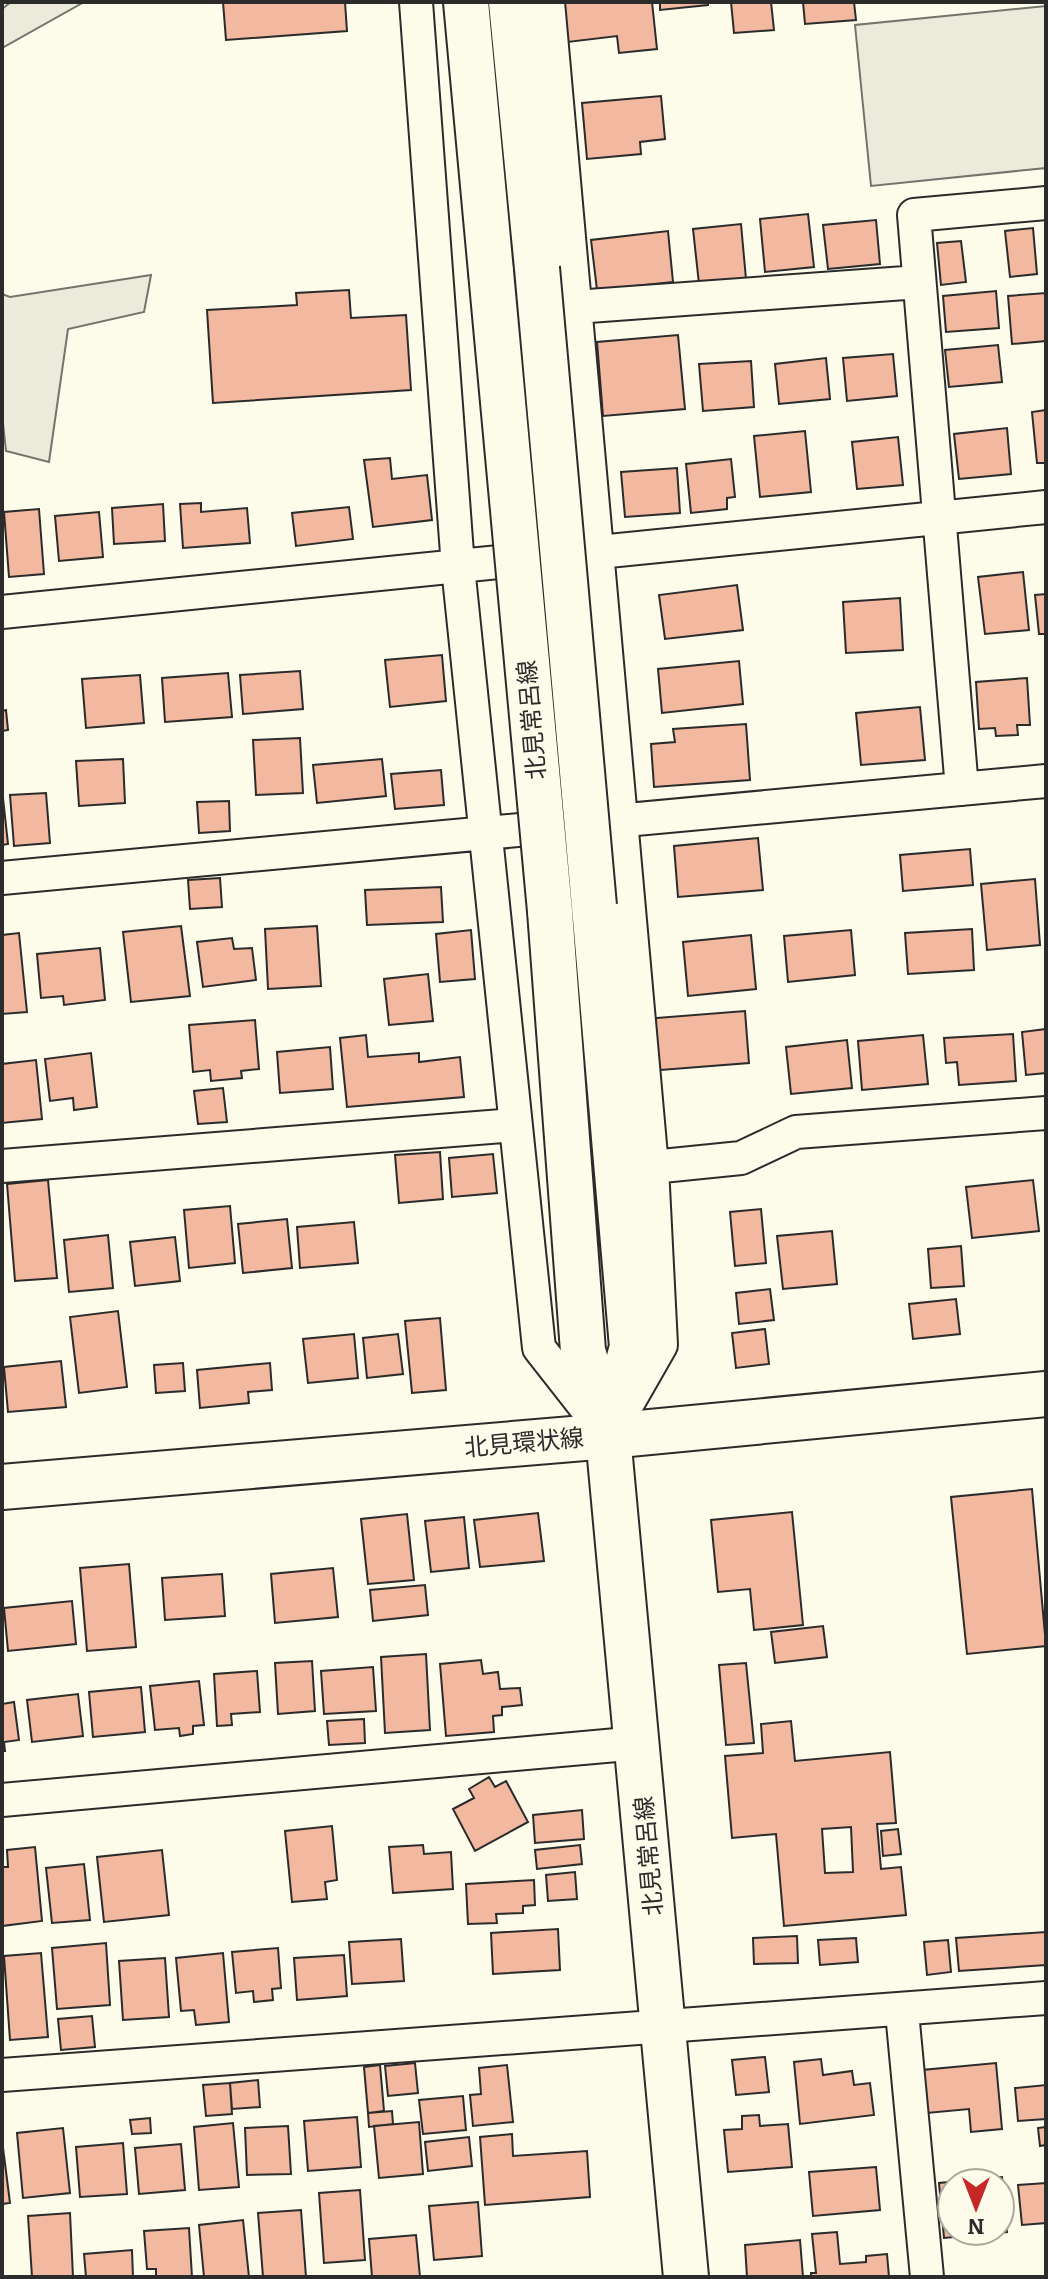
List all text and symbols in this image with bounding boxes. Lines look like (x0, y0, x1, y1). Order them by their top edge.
street label: 北見常呂線 (513, 659, 551, 781)
street label: 北見環状線 (463, 1424, 585, 1462)
street label: 北見常呂線 (630, 1795, 668, 1917)
north arrow (936, 2167, 1016, 2247)
text: N (967, 2213, 984, 2240)

